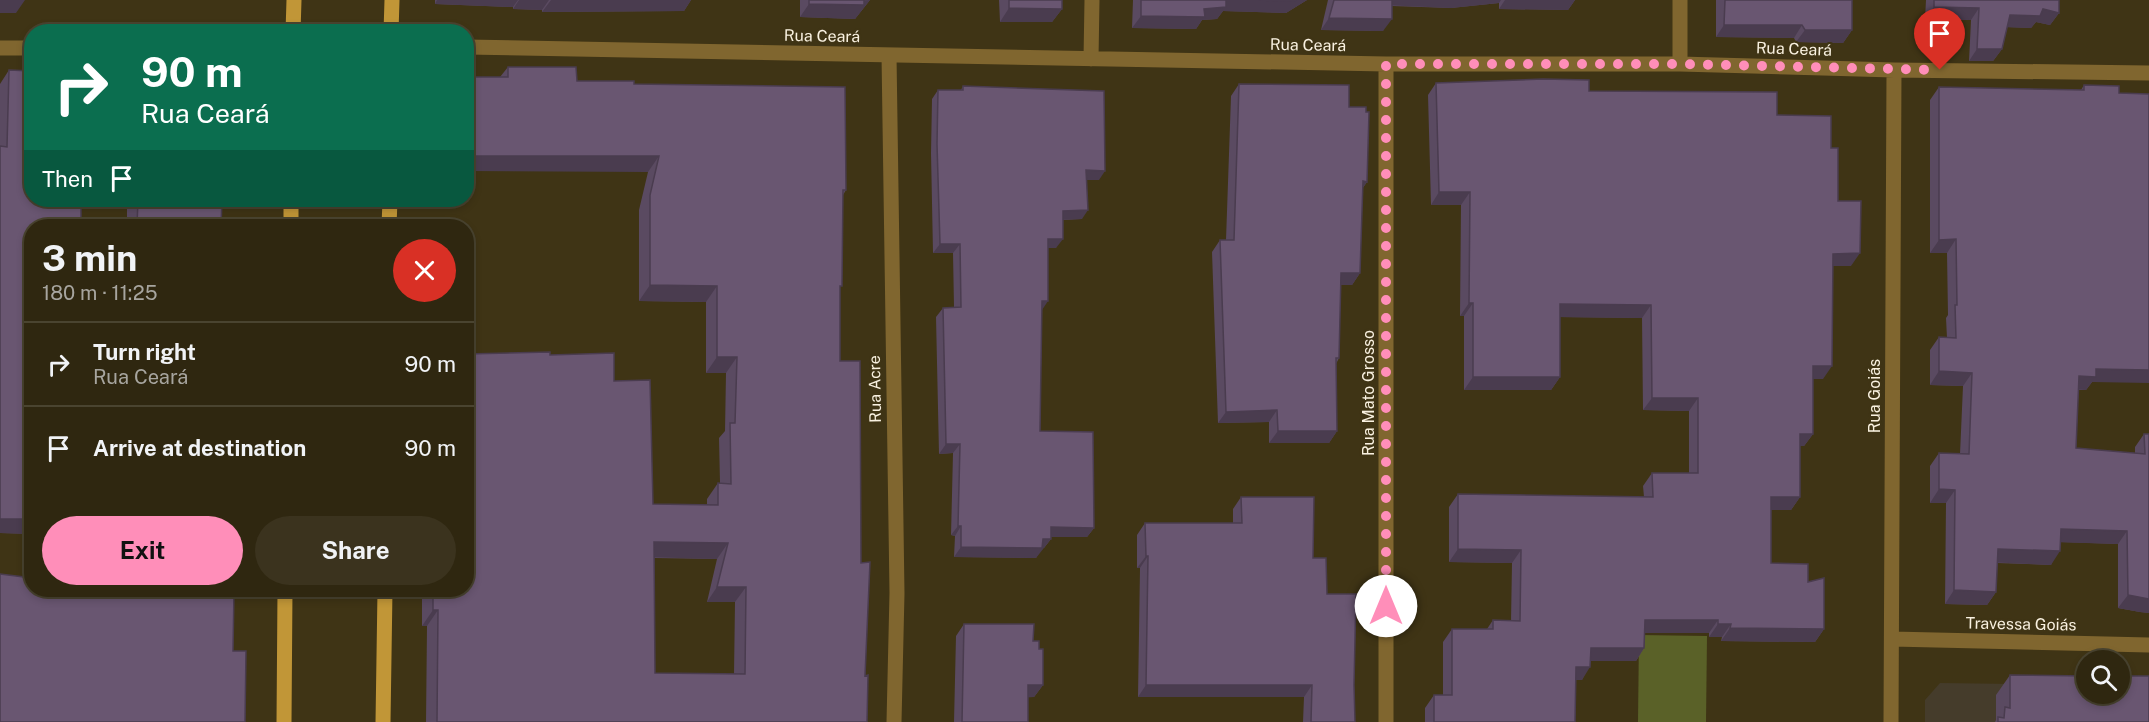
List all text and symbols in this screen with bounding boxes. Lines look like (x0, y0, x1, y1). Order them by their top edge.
pin (1914, 8, 1965, 70)
icon: arrive (1923, 17, 1956, 50)
street label: Rua Ceará (784, 26, 860, 46)
street label: Rua Ceará (1270, 35, 1346, 55)
street label: Rua Ceará (1756, 38, 1832, 60)
text: 90 m (141, 47, 243, 96)
icon: right (42, 48, 120, 126)
text: Rua Ceará (141, 97, 270, 129)
icon: arrive (105, 162, 138, 195)
text: Then (42, 166, 93, 192)
text: 3 min (42, 237, 137, 279)
button: close (393, 239, 456, 302)
text: 180 m · 11:25 (42, 281, 157, 305)
street label: Rua Mato Grosso (1359, 330, 1378, 456)
text: Turn right (93, 339, 196, 365)
icon: right (42, 348, 75, 381)
text: 90 m (405, 351, 456, 377)
street label: Rua Acre (865, 355, 885, 423)
street label: Rua Goiás (1865, 359, 1884, 433)
text: Rua Ceará (93, 365, 188, 389)
icon: arrive (42, 432, 75, 465)
text: Arrive at destination (93, 435, 306, 461)
text: 90 m (405, 435, 456, 461)
button: Exit (42, 516, 243, 585)
button: Share (255, 516, 456, 585)
position arrow (1354, 574, 1418, 638)
street label: Travessa Goiás (1965, 614, 2077, 634)
map controls (2076, 650, 2130, 704)
button: search (2076, 650, 2130, 704)

